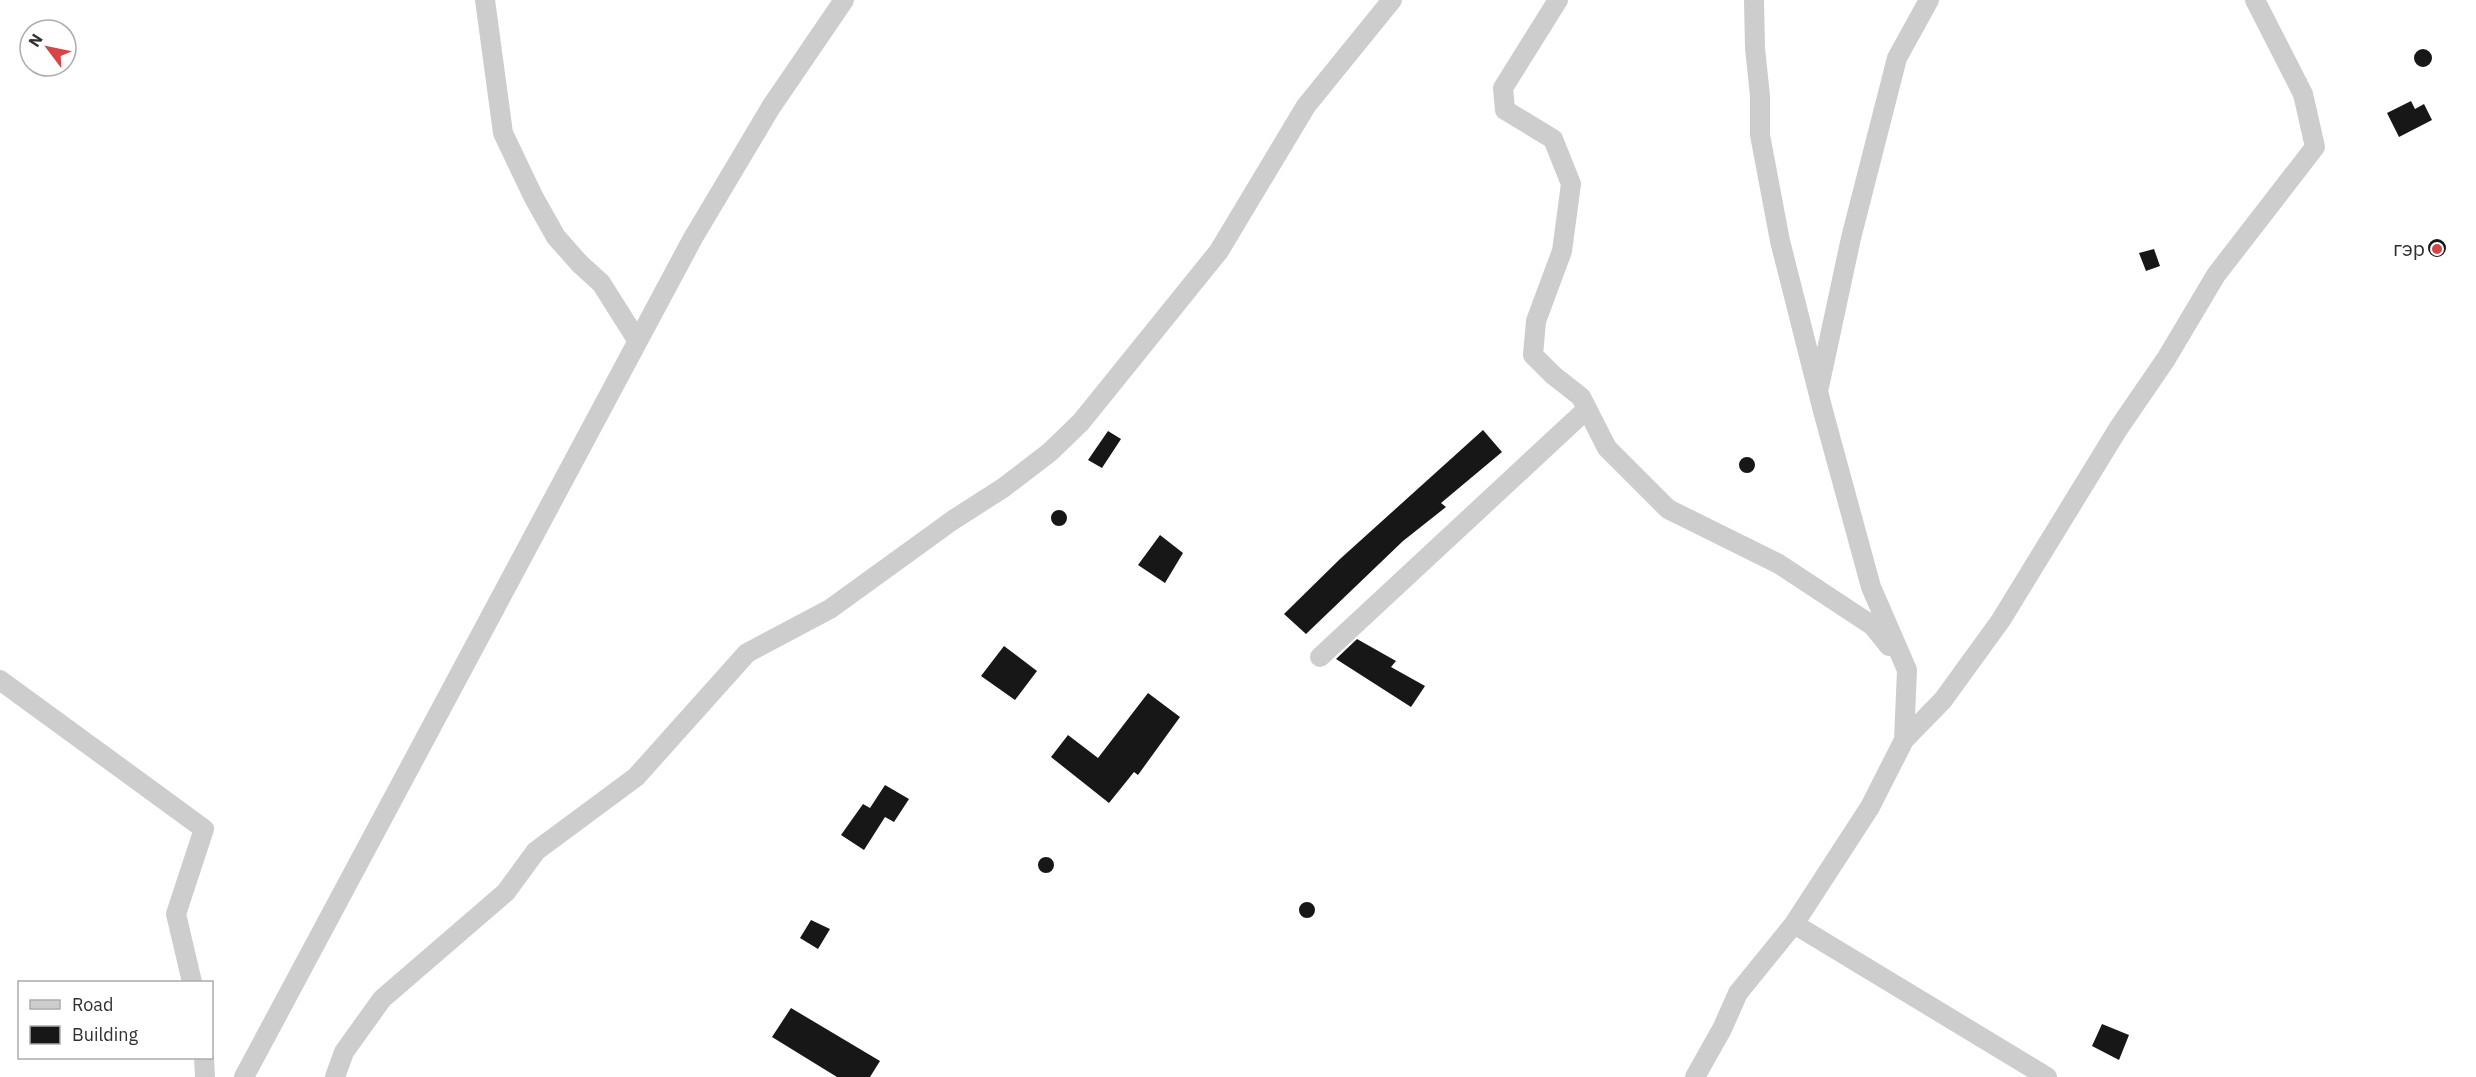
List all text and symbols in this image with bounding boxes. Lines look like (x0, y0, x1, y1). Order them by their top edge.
north arrow (18, 18, 78, 78)
text: N (24, 30, 47, 50)
place label: гэр (2393, 234, 2425, 262)
marker: гэр (2430, 242, 2444, 256)
legend (18, 981, 213, 1059)
text: Road (72, 993, 113, 1016)
text: Building (72, 1023, 139, 1046)

